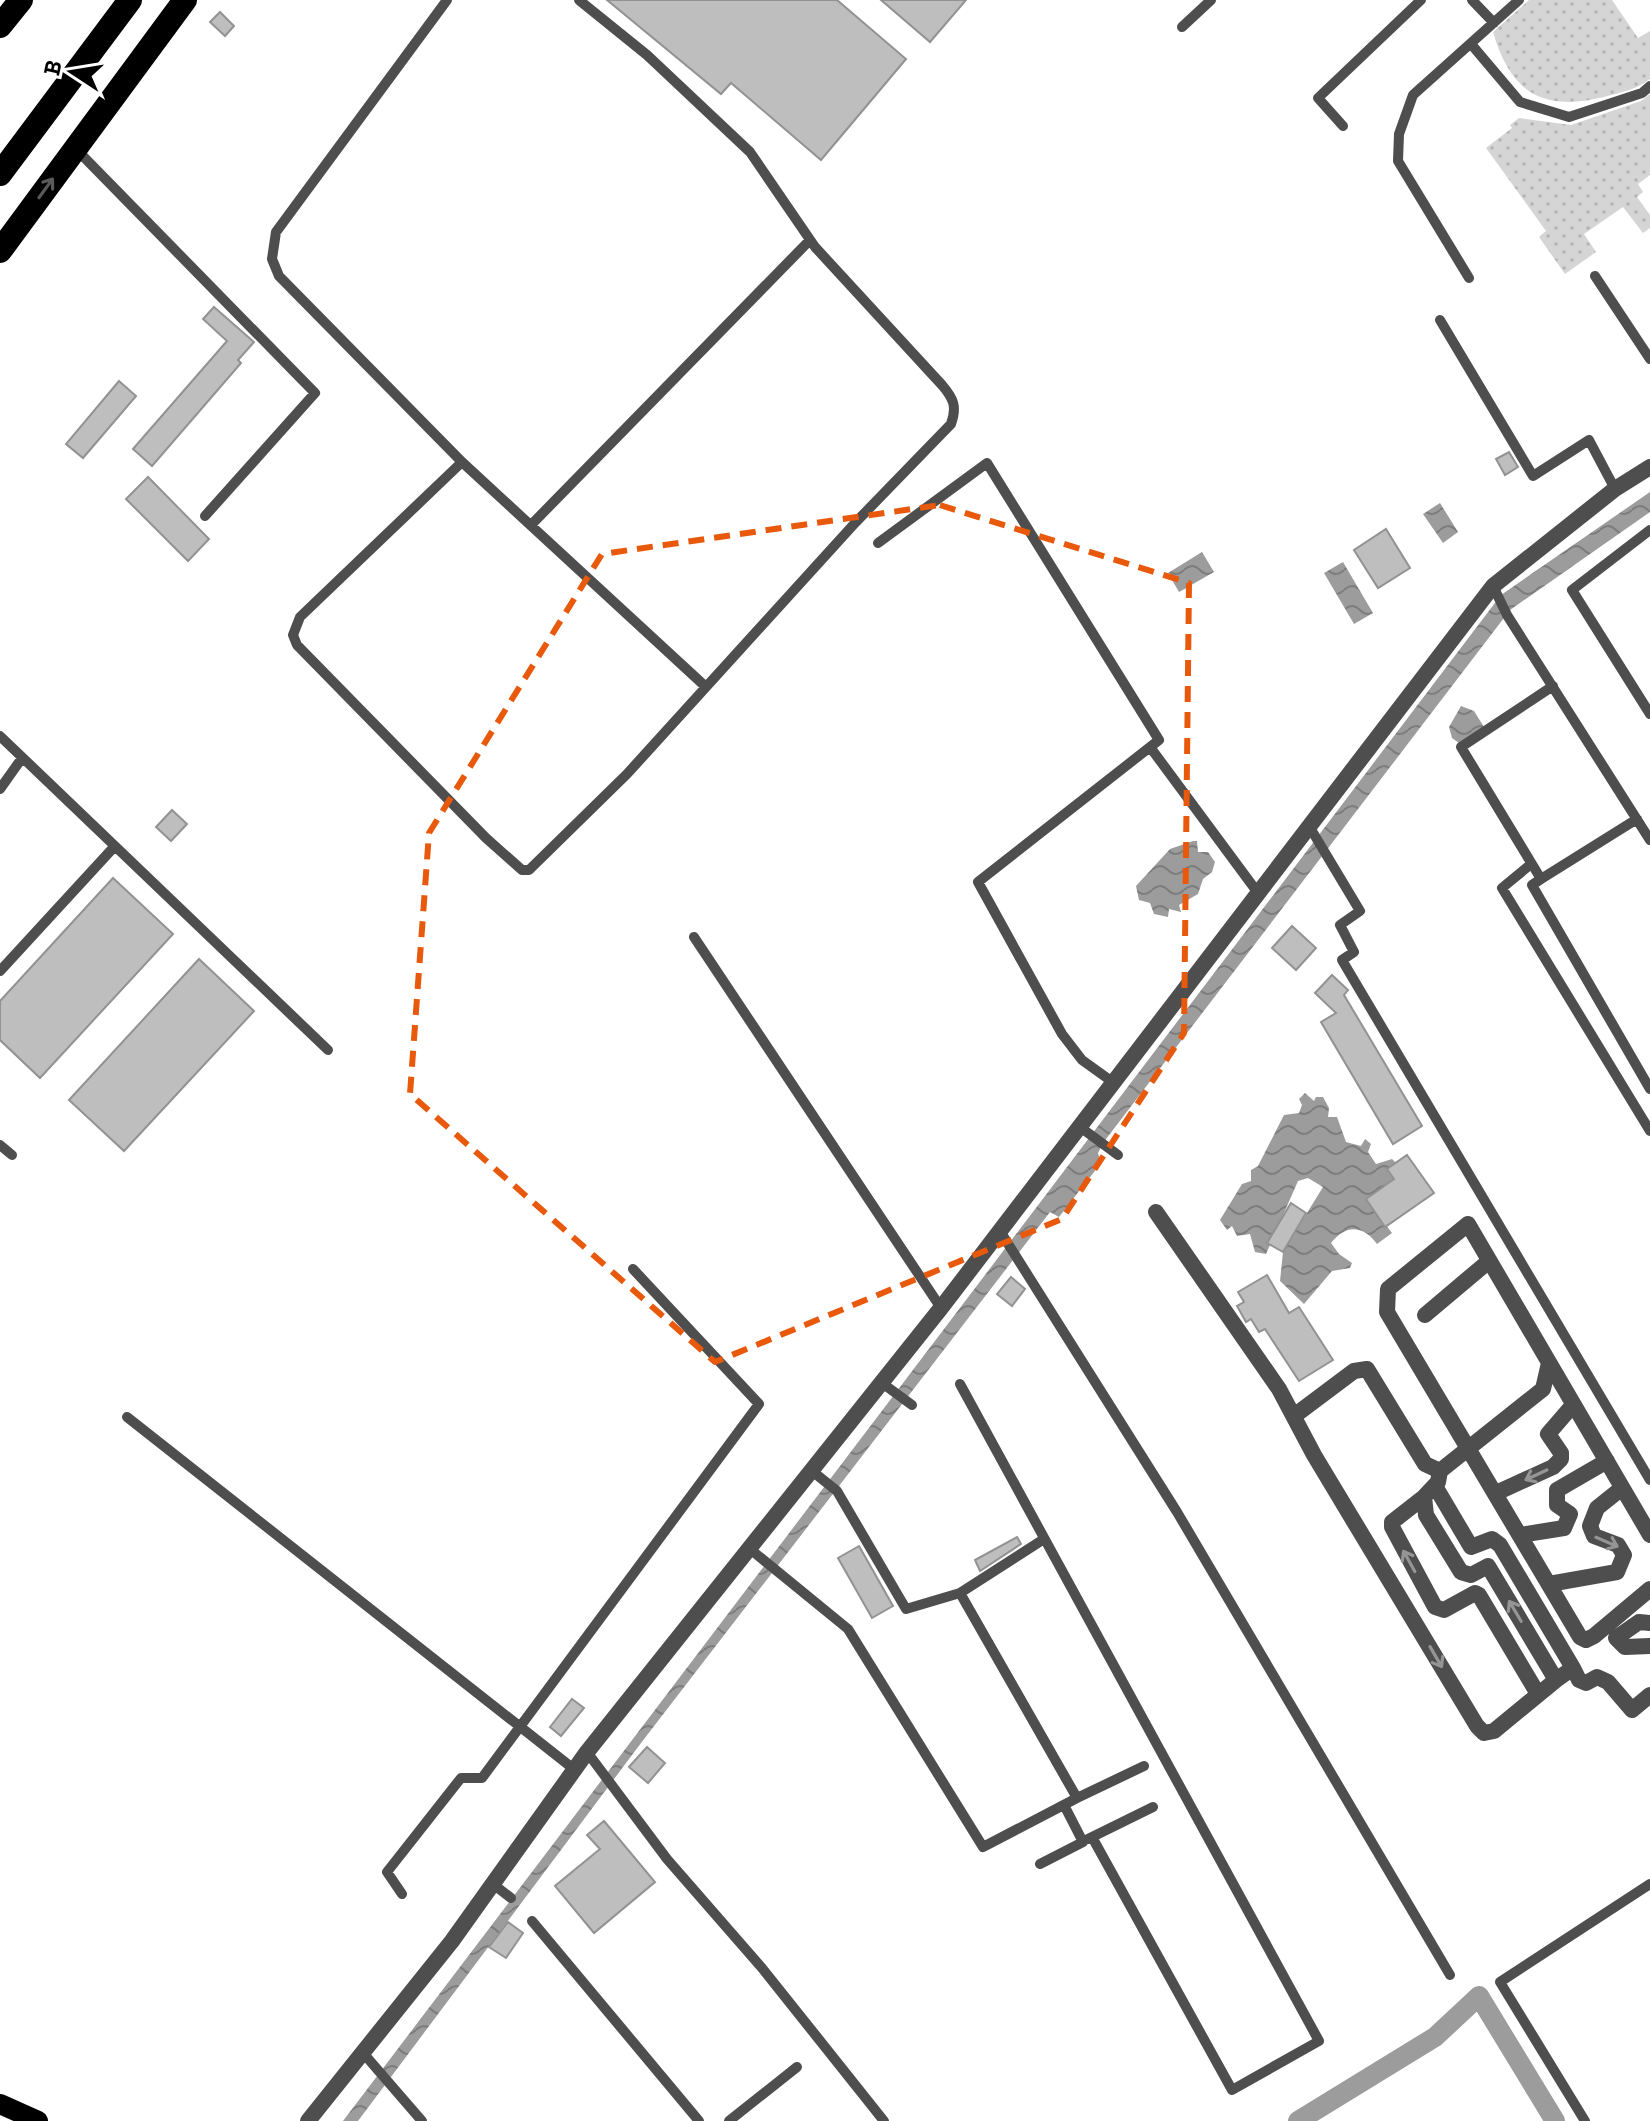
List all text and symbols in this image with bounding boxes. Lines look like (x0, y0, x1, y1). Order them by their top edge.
north arrow (32, 32, 112, 112)
text: B (37, 58, 68, 78)
one-way arrow (37, 178, 54, 199)
one-way arrow (1524, 1468, 1548, 1483)
one-way arrow (1595, 1536, 1619, 1551)
one-way arrow (1401, 1550, 1417, 1573)
one-way arrow (1507, 1600, 1523, 1623)
one-way arrow (1428, 1645, 1444, 1668)

